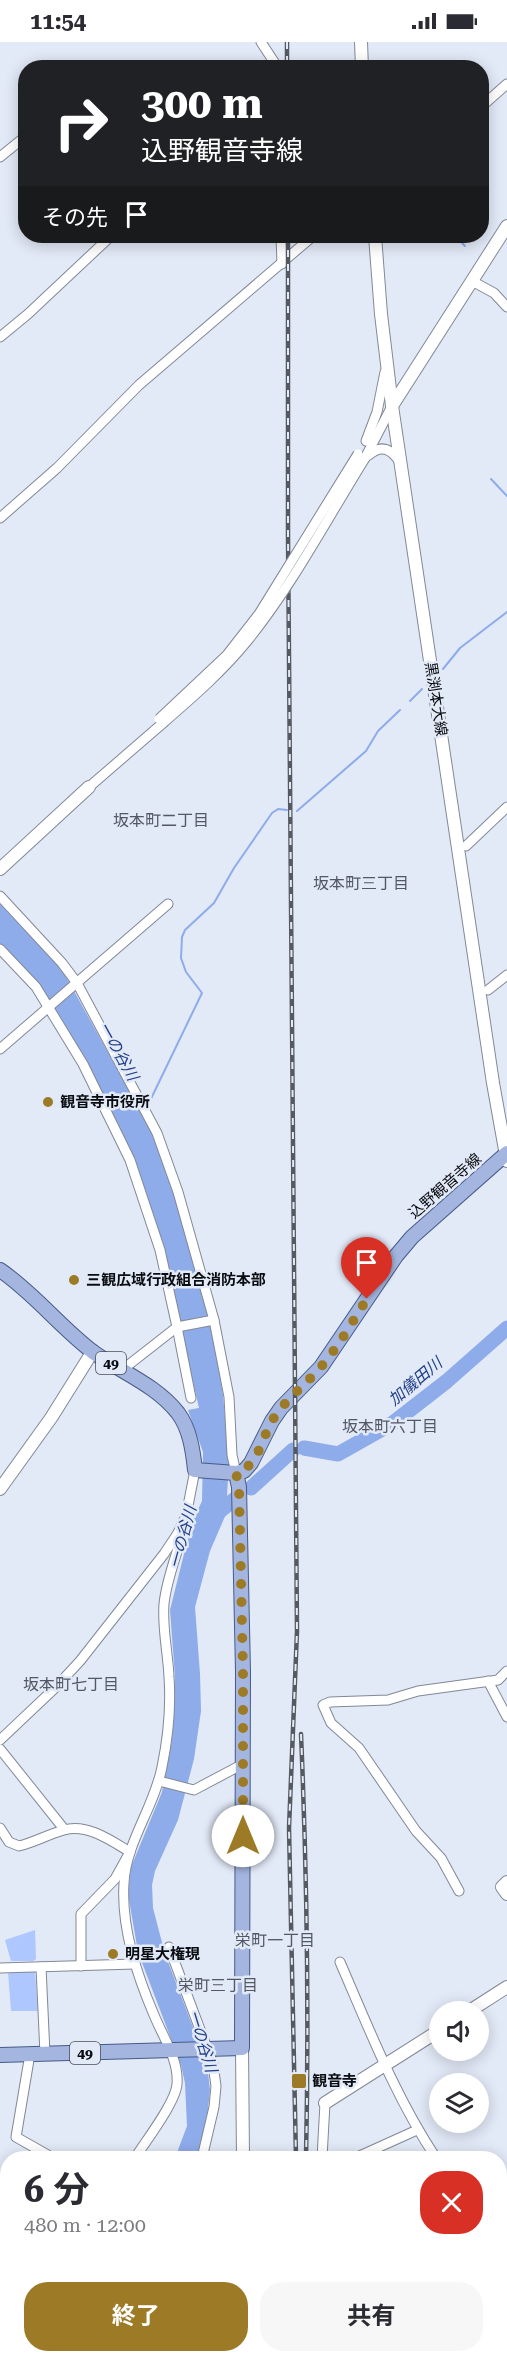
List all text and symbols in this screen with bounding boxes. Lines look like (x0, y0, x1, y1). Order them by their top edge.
text: 11:54 (30, 9, 86, 34)
text: 300 m (141, 79, 263, 128)
icon: right (42, 84, 120, 162)
text: 込野観音寺線 (141, 135, 303, 167)
icon: arrive (120, 198, 153, 231)
text: その先 (42, 205, 108, 230)
street label: 黒渕本大線 (421, 661, 451, 737)
district label: 坂本町二丁目 (113, 811, 209, 830)
district label: 坂本町三丁目 (313, 874, 409, 893)
water label: 一の谷川 (95, 1019, 143, 1086)
place label: 観音寺市役所 (60, 1093, 150, 1111)
marker: 観音寺市役所 (41, 1095, 55, 1109)
street label: 込野観音寺線 (405, 1150, 485, 1222)
pin (341, 1237, 392, 1299)
icon: arrive (350, 1246, 383, 1279)
place label: 三観広域行政組合消防本部 (86, 1271, 266, 1289)
marker: 三観広域行政組合消防本部 (67, 1273, 81, 1287)
road number: 49 (96, 1352, 126, 1374)
water label: 加儀田川 (385, 1352, 447, 1409)
district label: 坂本町六丁目 (342, 1417, 438, 1436)
water label: 一の谷川 (165, 1502, 200, 1571)
district label: 坂本町七丁目 (23, 1675, 119, 1694)
position arrow (211, 1804, 275, 1868)
district label: 栄町一丁目 (235, 1931, 315, 1950)
place label: 明星大権現 (125, 1945, 200, 1963)
marker: 明星大権現 (106, 1947, 120, 1961)
district label: 栄町三丁目 (178, 1976, 258, 1995)
map controls (429, 2001, 489, 2133)
button: sound (429, 2001, 489, 2061)
water label: 一の谷川 (184, 2008, 222, 2076)
road number: 49 (70, 2042, 100, 2064)
marker: 観音寺 (290, 2072, 308, 2090)
place label: 観音寺 (312, 2072, 357, 2090)
button: layers (429, 2073, 489, 2133)
text: 6 分 (24, 2169, 89, 2211)
button: close (420, 2171, 483, 2234)
text: 480 m · 12:00 (24, 2213, 146, 2237)
button: 終了 (24, 2282, 248, 2351)
button: 共有 (260, 2282, 483, 2351)

